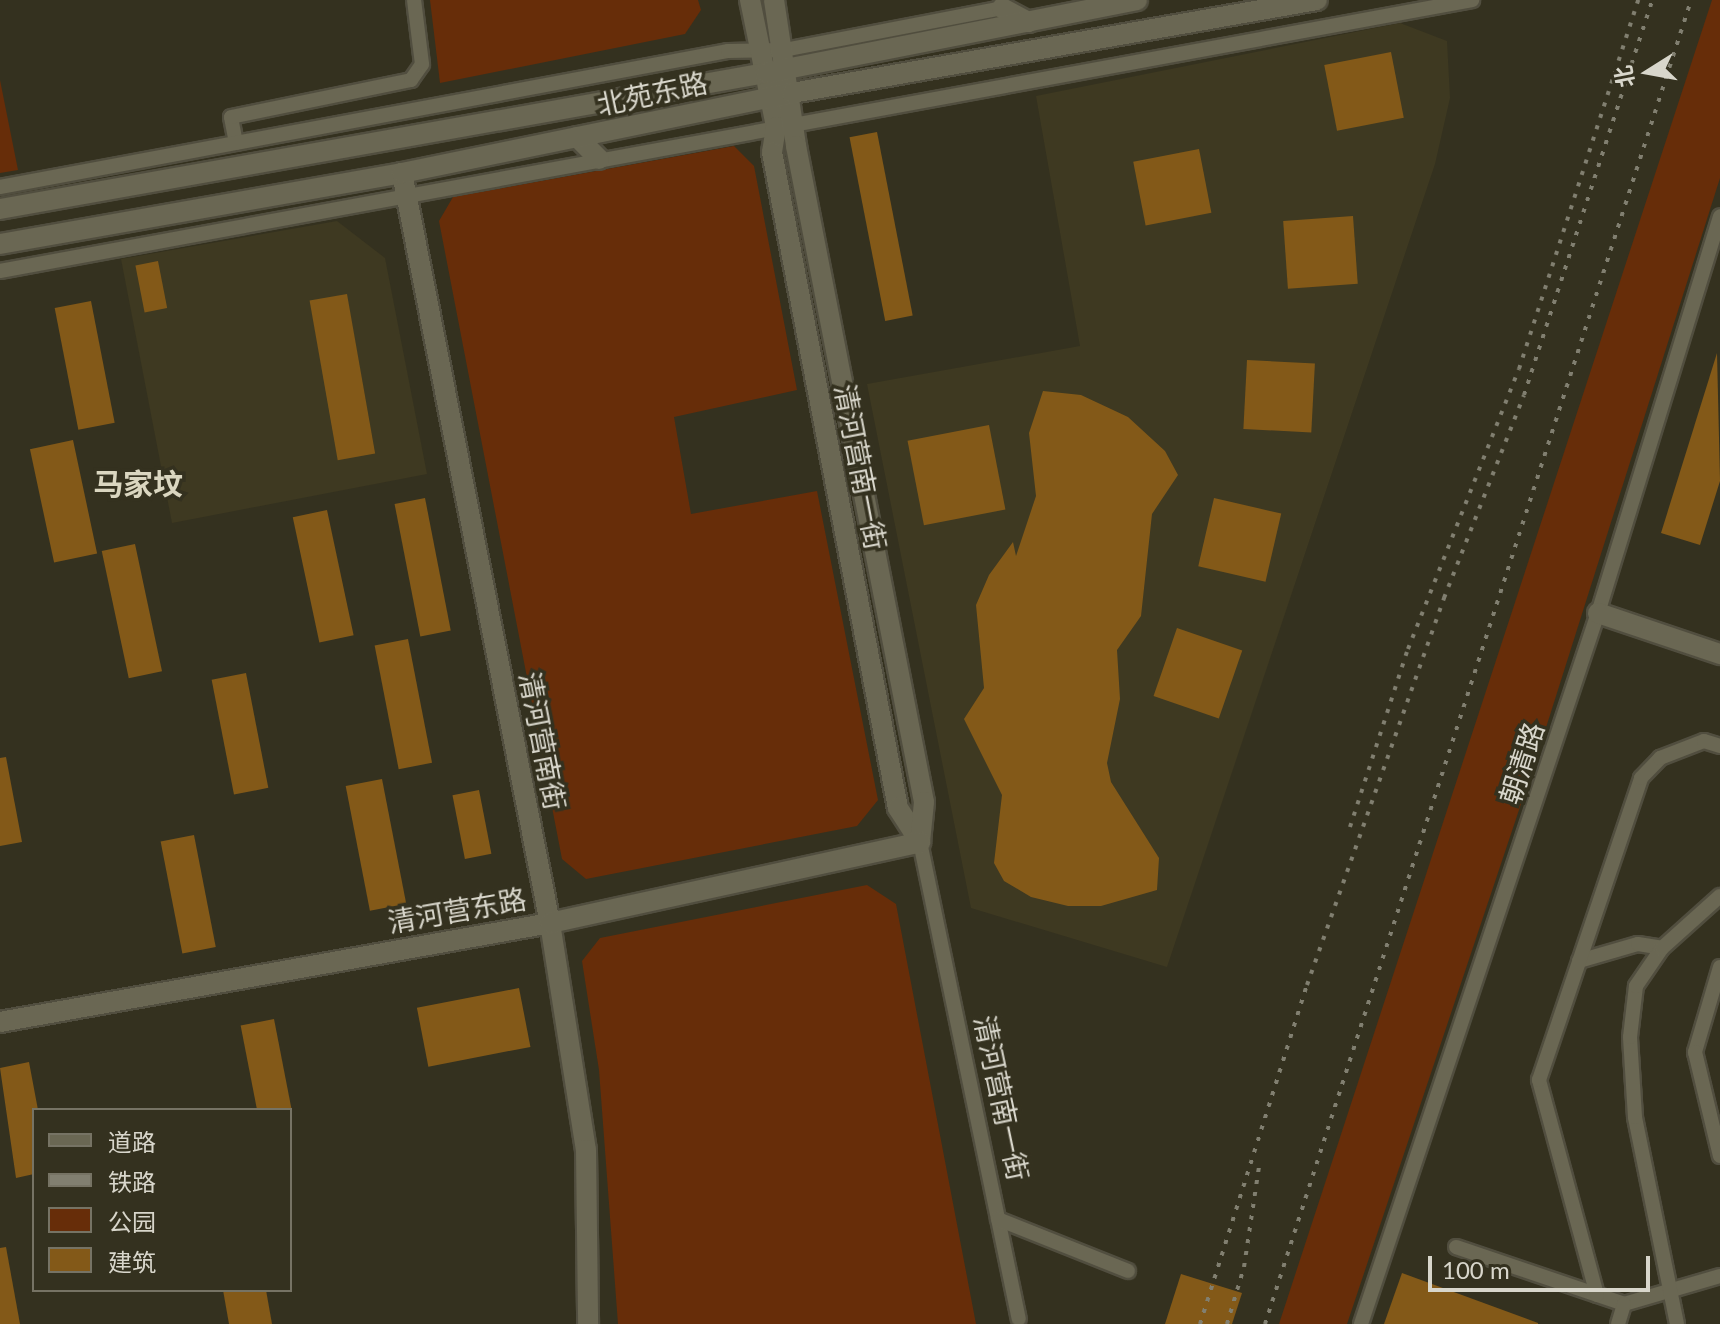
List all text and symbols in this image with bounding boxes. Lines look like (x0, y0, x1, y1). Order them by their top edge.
north arrow (1608, 32, 1688, 112)
text: 北 (1609, 63, 1639, 90)
street label: 北苑东路 (594, 65, 710, 121)
street label: 清河营南一街 (828, 381, 894, 553)
district label: 马家坟 (93, 465, 183, 501)
street label: 清河营南街 (513, 669, 573, 813)
street label: 朝清路 (1492, 718, 1550, 808)
street label: 清河营东路 (385, 881, 529, 939)
street label: 清河营南一街 (968, 1012, 1036, 1184)
legend (32, 1108, 292, 1292)
text: 道路 (108, 1127, 156, 1156)
text: 铁路 (108, 1167, 156, 1196)
text: 公园 (108, 1207, 156, 1236)
scale bar (1432, 1240, 1654, 1290)
text: 建筑 (108, 1247, 156, 1276)
text: 100 m (1442, 1255, 1510, 1284)

